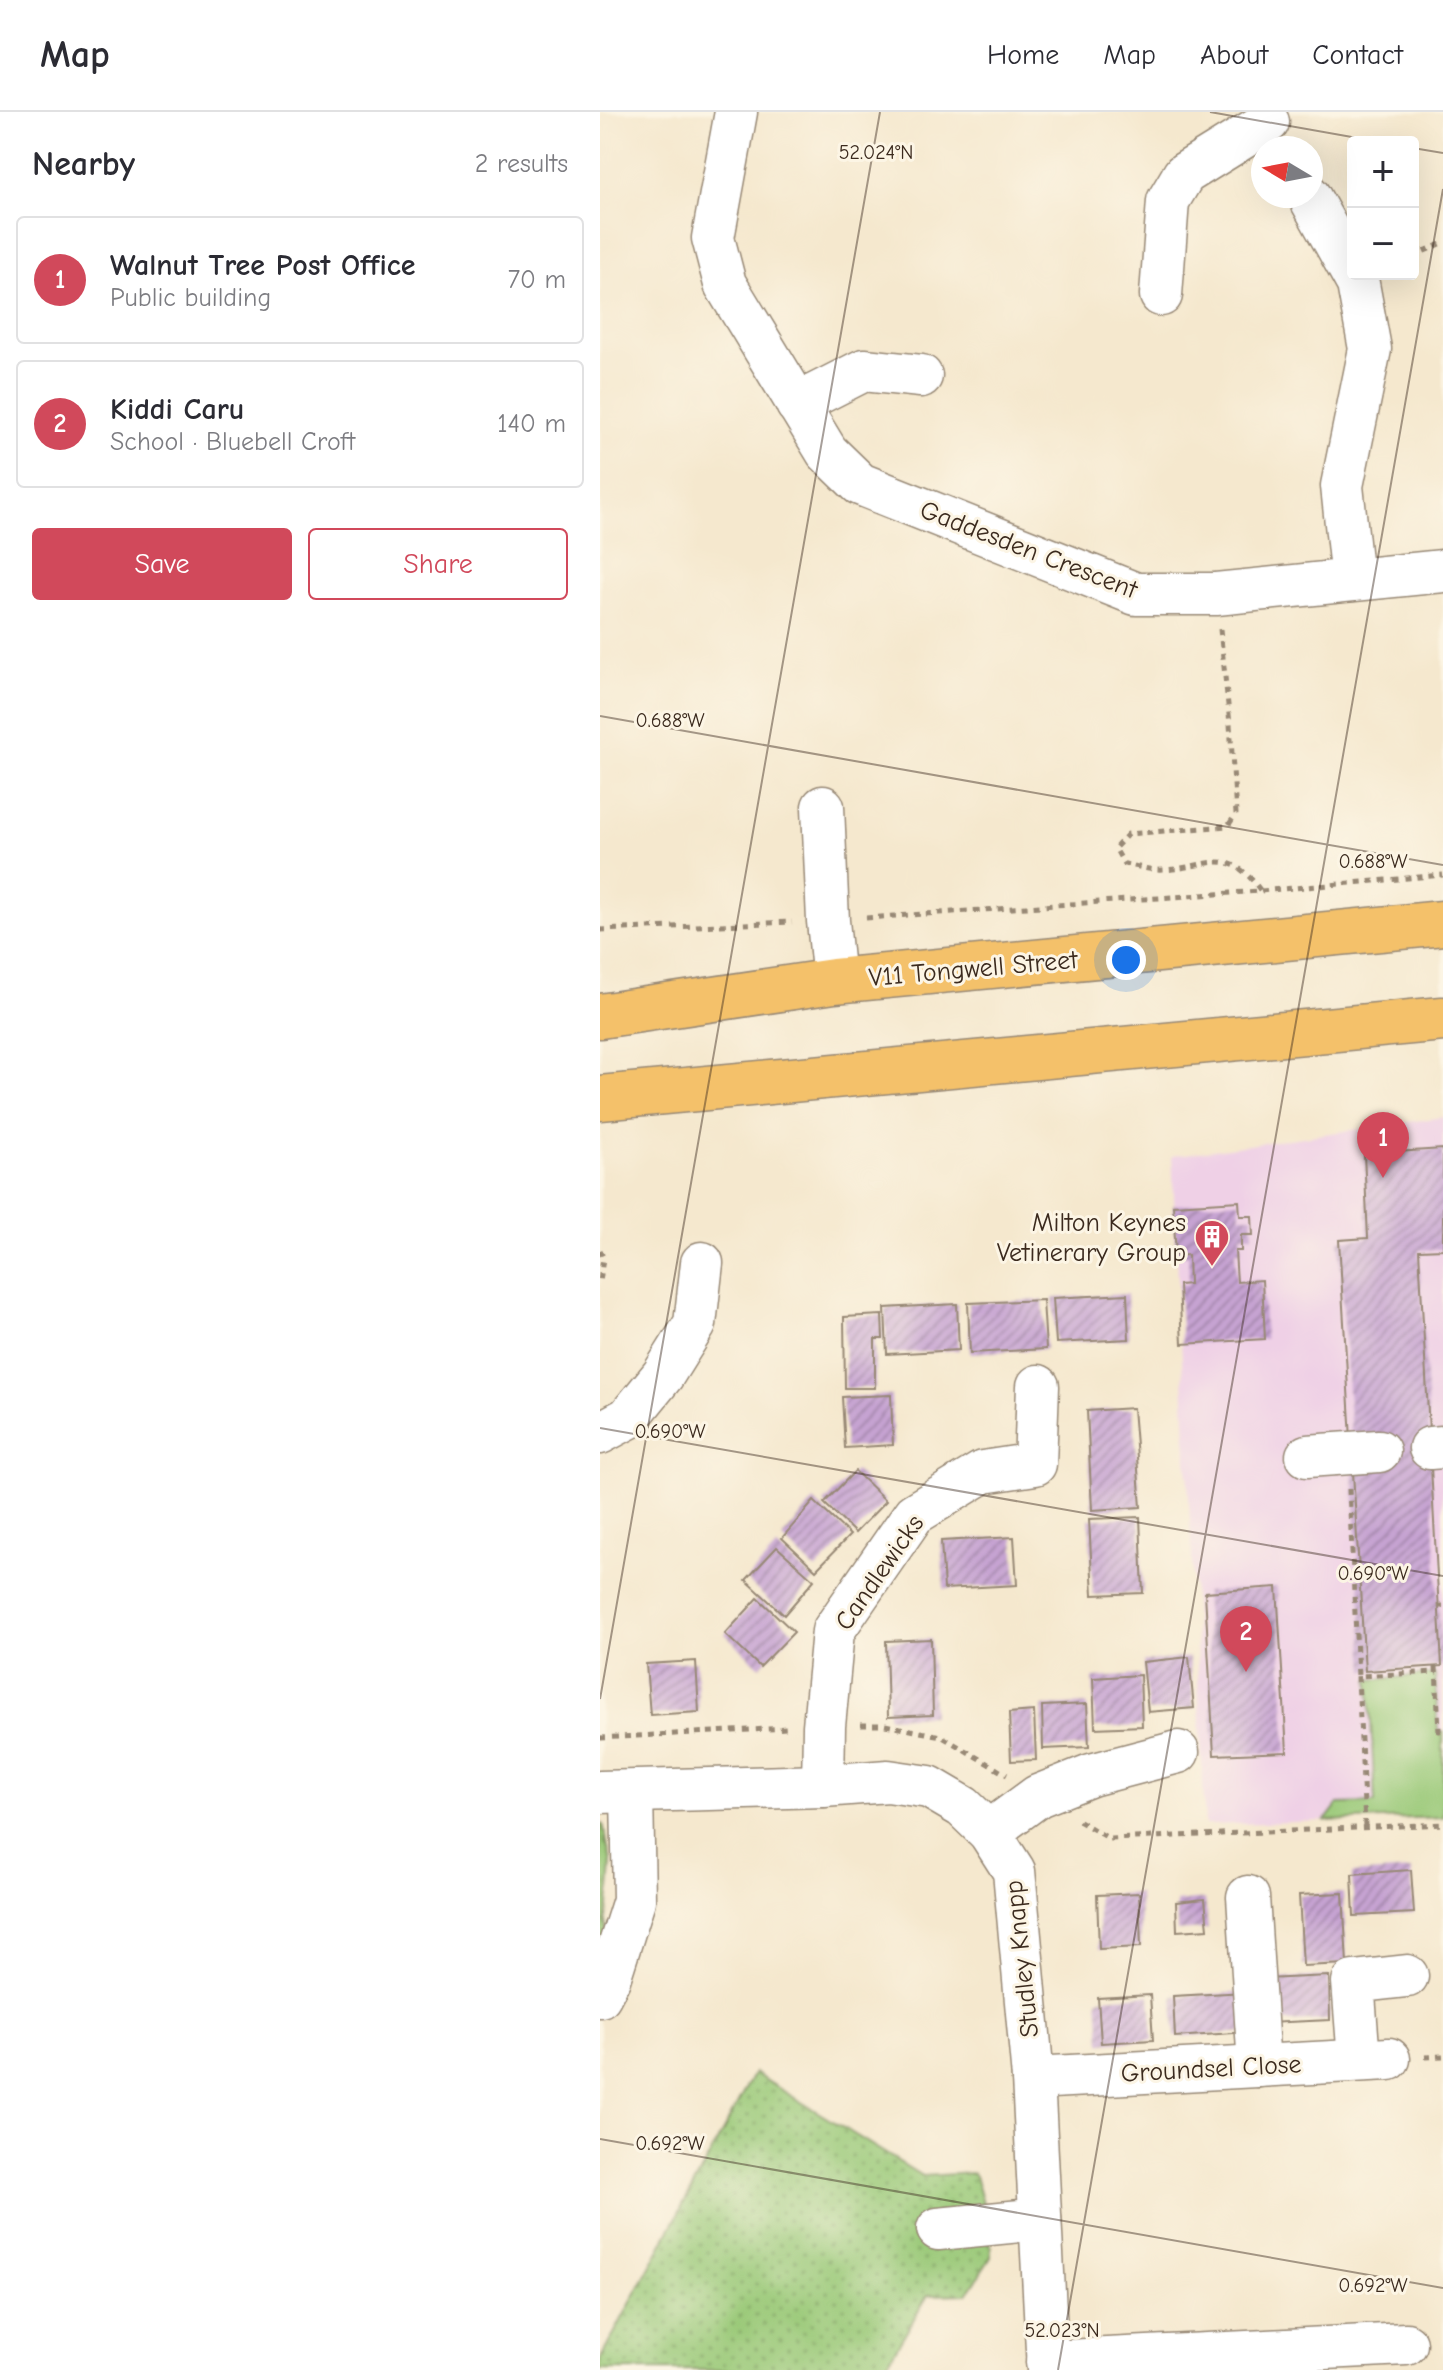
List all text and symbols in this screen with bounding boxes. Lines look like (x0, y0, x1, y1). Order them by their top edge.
text: Map (40, 33, 110, 77)
text: Home (987, 39, 1059, 71)
text: Map (1103, 39, 1156, 71)
text: About (1200, 39, 1268, 71)
text: Contact (1312, 39, 1403, 71)
north arrow (1251, 136, 1323, 208)
map controls (1347, 136, 1419, 280)
button: + (1347, 136, 1419, 208)
text: 52.024°N (839, 141, 913, 164)
text: Nearby (32, 144, 135, 184)
text: 2 results (475, 149, 568, 179)
button: − (1347, 208, 1419, 280)
text: Walnut Tree Post Office (110, 248, 416, 283)
text: 1 (55, 265, 65, 295)
text: 70 m (508, 265, 566, 295)
text: Public building (110, 283, 271, 313)
text: Kiddi Caru (110, 392, 244, 427)
text: 2 (54, 409, 66, 439)
text: 140 m (497, 409, 566, 439)
text: School · Bluebell Croft (110, 427, 355, 457)
street label: Gaddesden Crescent (916, 495, 1143, 606)
button: Save (32, 528, 292, 600)
button: Share (308, 528, 568, 600)
text: 0.688°W (636, 709, 705, 732)
text: 0.688°W (1339, 850, 1408, 873)
your location (1106, 940, 1146, 980)
street label: V11 Tongwell Street (867, 945, 1080, 993)
pin: 1 (1357, 1112, 1409, 1178)
place label: Milton Keynes Vetinerary Group (997, 1208, 1186, 1268)
building icon: Milton Keynes Vetinerary Group (1193, 1218, 1231, 1268)
text: 0.690°W (634, 1420, 706, 1443)
street label: Candlewicks (829, 1509, 930, 1636)
text: 0.690°W (1337, 1562, 1409, 1585)
pin: 2 (1220, 1606, 1272, 1672)
street label: Studley Knapp (999, 1879, 1045, 2039)
street label: Groundsel Close (1120, 2049, 1302, 2089)
text: 0.692°W (635, 2132, 705, 2155)
text: 0.692°W (1338, 2274, 1408, 2297)
text: 52.023°N (1024, 2319, 1100, 2342)

